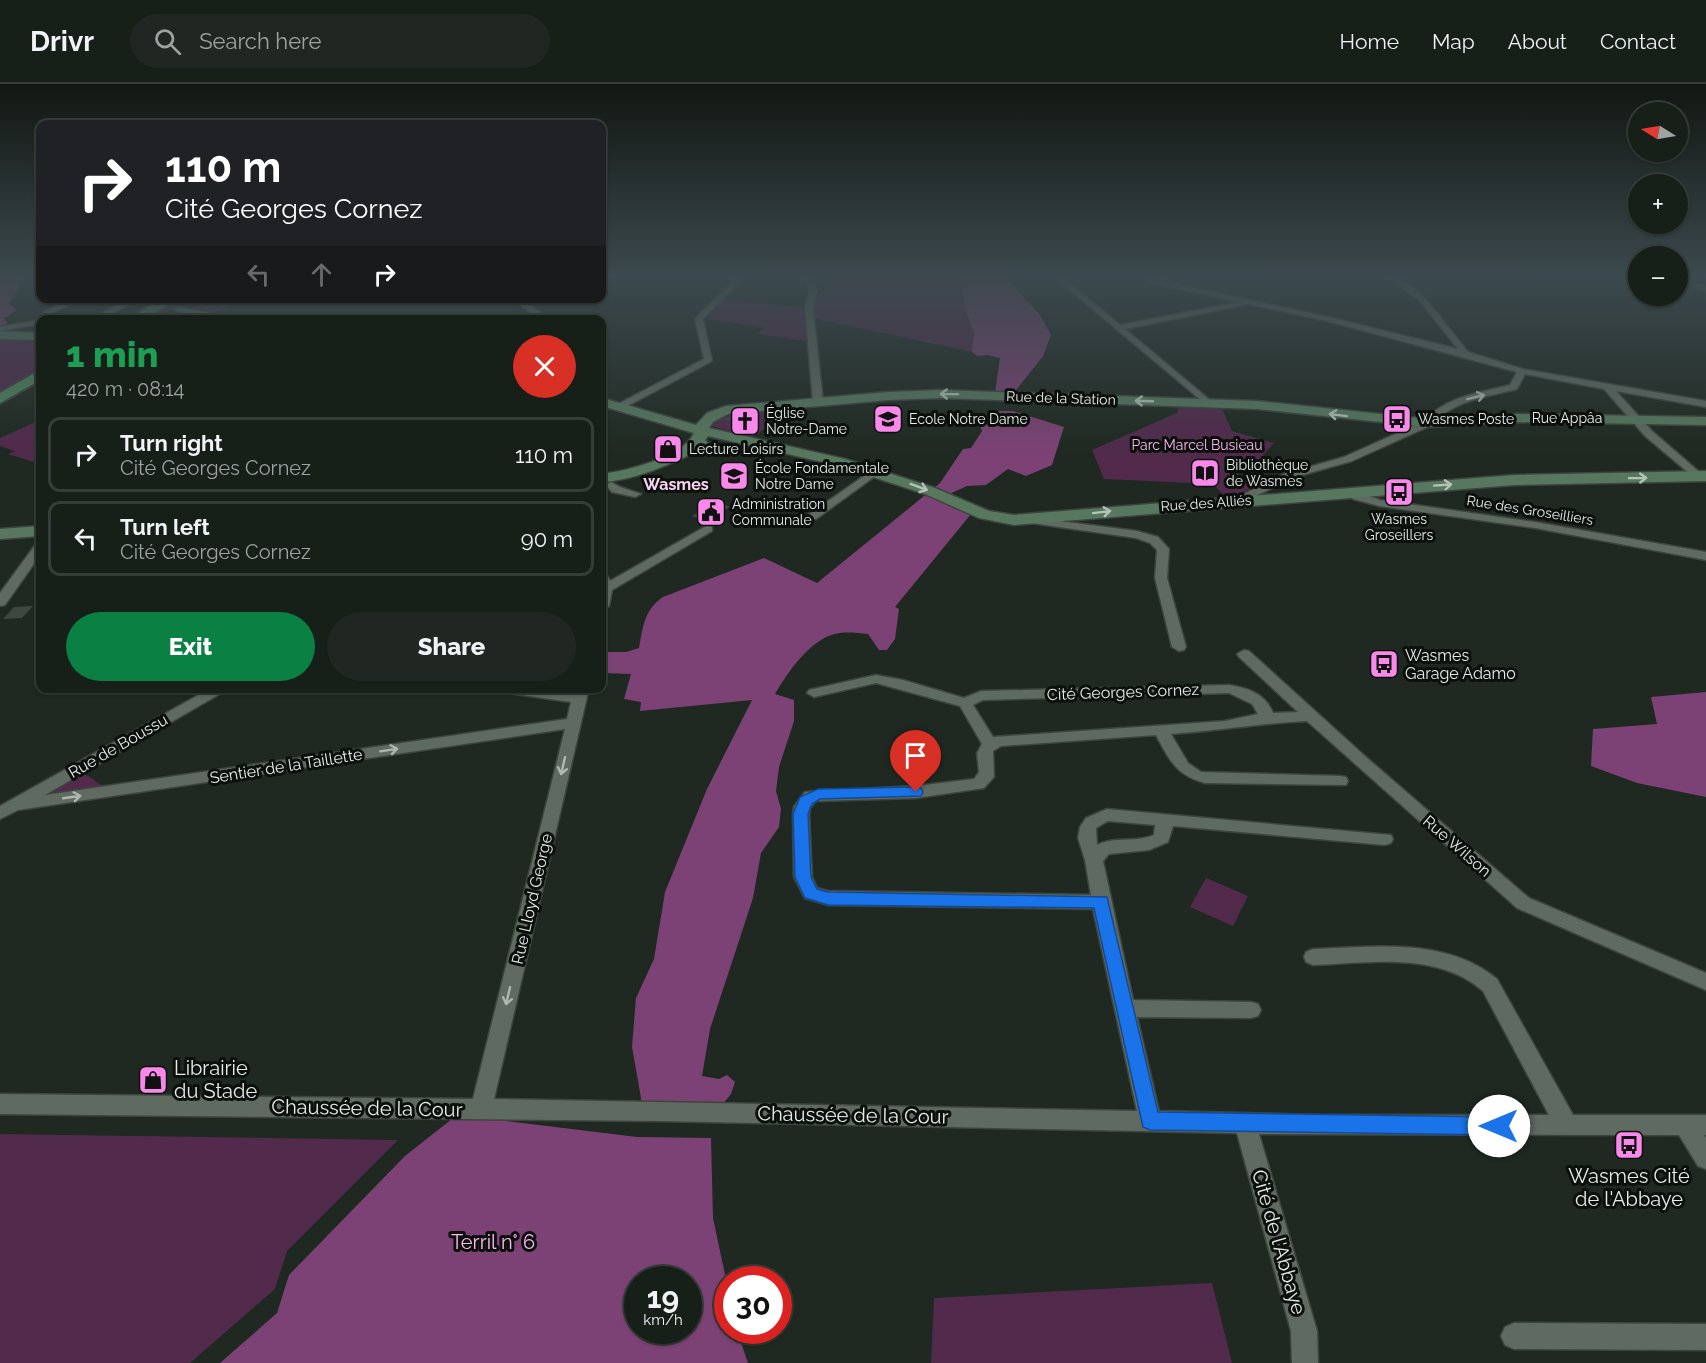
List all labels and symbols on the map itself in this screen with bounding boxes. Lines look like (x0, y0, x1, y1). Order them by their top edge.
north arrow (1628, 102, 1688, 162)
one-way arrow (939, 388, 959, 400)
street label: Rue de la Station (1006, 388, 1116, 408)
one-way arrow (1466, 391, 1485, 402)
one-way arrow (1134, 396, 1154, 407)
school or university icon: Ecole Notre Dame (872, 403, 904, 435)
bus stop icon: Wasmes Poste (1381, 403, 1413, 435)
place label: Église Notre-Dame (766, 404, 847, 437)
church icon: Église Notre-Dame (729, 405, 761, 437)
one-way arrow (1329, 409, 1349, 420)
street label: Rue Appâa (1532, 410, 1602, 426)
place label: Ecole Notre Dame (909, 411, 1028, 427)
place label: Wasmes Poste (1418, 411, 1514, 427)
shop icon: Lecture Loisirs (652, 433, 684, 465)
park label: Parc Marcel Busieau (1131, 437, 1263, 453)
place label: Lecture Loisirs (689, 441, 784, 457)
library icon: Bibliothèque de Wasmes (1189, 457, 1221, 489)
place label: Bibliothèque de Wasmes (1226, 457, 1308, 489)
place label: École Fondamentale Notre Dame (755, 459, 889, 492)
school or university icon: École Fondamentale Notre Dame (718, 460, 750, 492)
one-way arrow (1627, 472, 1647, 483)
district label: Wasmes (643, 475, 709, 494)
bus stop icon: Wasmes Groseillers (1383, 476, 1415, 508)
one-way arrow (1432, 479, 1452, 490)
one-way arrow (909, 483, 927, 494)
street label: Rue des Alliés (1160, 492, 1252, 514)
street label: Rue des Groseilliers (1466, 492, 1595, 528)
public building icon: Administration Communale (695, 496, 727, 528)
place label: Administration Communale (732, 496, 825, 528)
one-way arrow (1092, 506, 1111, 517)
place label: Wasmes Groseillers (1365, 511, 1434, 543)
place label: Wasmes Garage Adamo (1405, 646, 1516, 683)
bus stop icon: Wasmes Garage Adamo (1368, 648, 1400, 680)
street label: Cité Georges Cornez (1046, 680, 1200, 704)
street label: Rue de Boussu (65, 710, 171, 782)
pin (890, 730, 941, 792)
street label: Sentier de la Taillette (208, 745, 364, 787)
one-way arrow (379, 745, 398, 756)
one-way arrow (557, 756, 569, 775)
one-way arrow (61, 792, 81, 803)
street label: Rue Wilson (1419, 811, 1495, 881)
street label: Rue Lloyd George (508, 832, 556, 966)
one-way arrow (502, 987, 514, 1006)
place label: Librairie du Stade (174, 1056, 257, 1103)
shop icon: Librairie du Stade (137, 1064, 169, 1096)
street label: Chaussée de la Cour (271, 1094, 463, 1122)
position arrow (1467, 1094, 1531, 1158)
street label: Chaussée de la Cour (757, 1101, 949, 1129)
bus stop icon: Wasmes Cité de l'Abbaye (1613, 1129, 1645, 1161)
place label: Wasmes Cité de l'Abbaye (1568, 1164, 1690, 1211)
street label: Cité de l'Abbaye (1247, 1167, 1311, 1317)
park label: Terril n° 6 (451, 1230, 535, 1254)
speed limit sign: 30 (714, 1266, 792, 1344)

